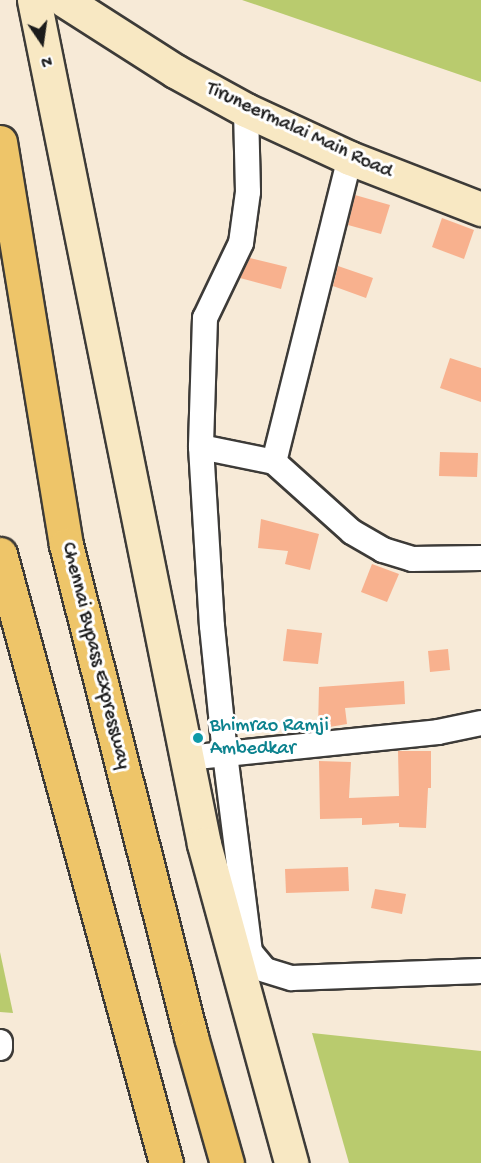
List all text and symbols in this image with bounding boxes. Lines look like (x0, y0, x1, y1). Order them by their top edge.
north arrow (12, 12, 72, 72)
text: N (39, 50, 53, 70)
street label: Tiruneermalai Main Road (202, 77, 396, 185)
street label: Chennai Bypass Expressway (55, 540, 135, 772)
place label: Bhimrao Ramji Ambedkar (210, 714, 329, 761)
marker: Bhimrao Ramji Ambedkar (191, 731, 205, 745)

